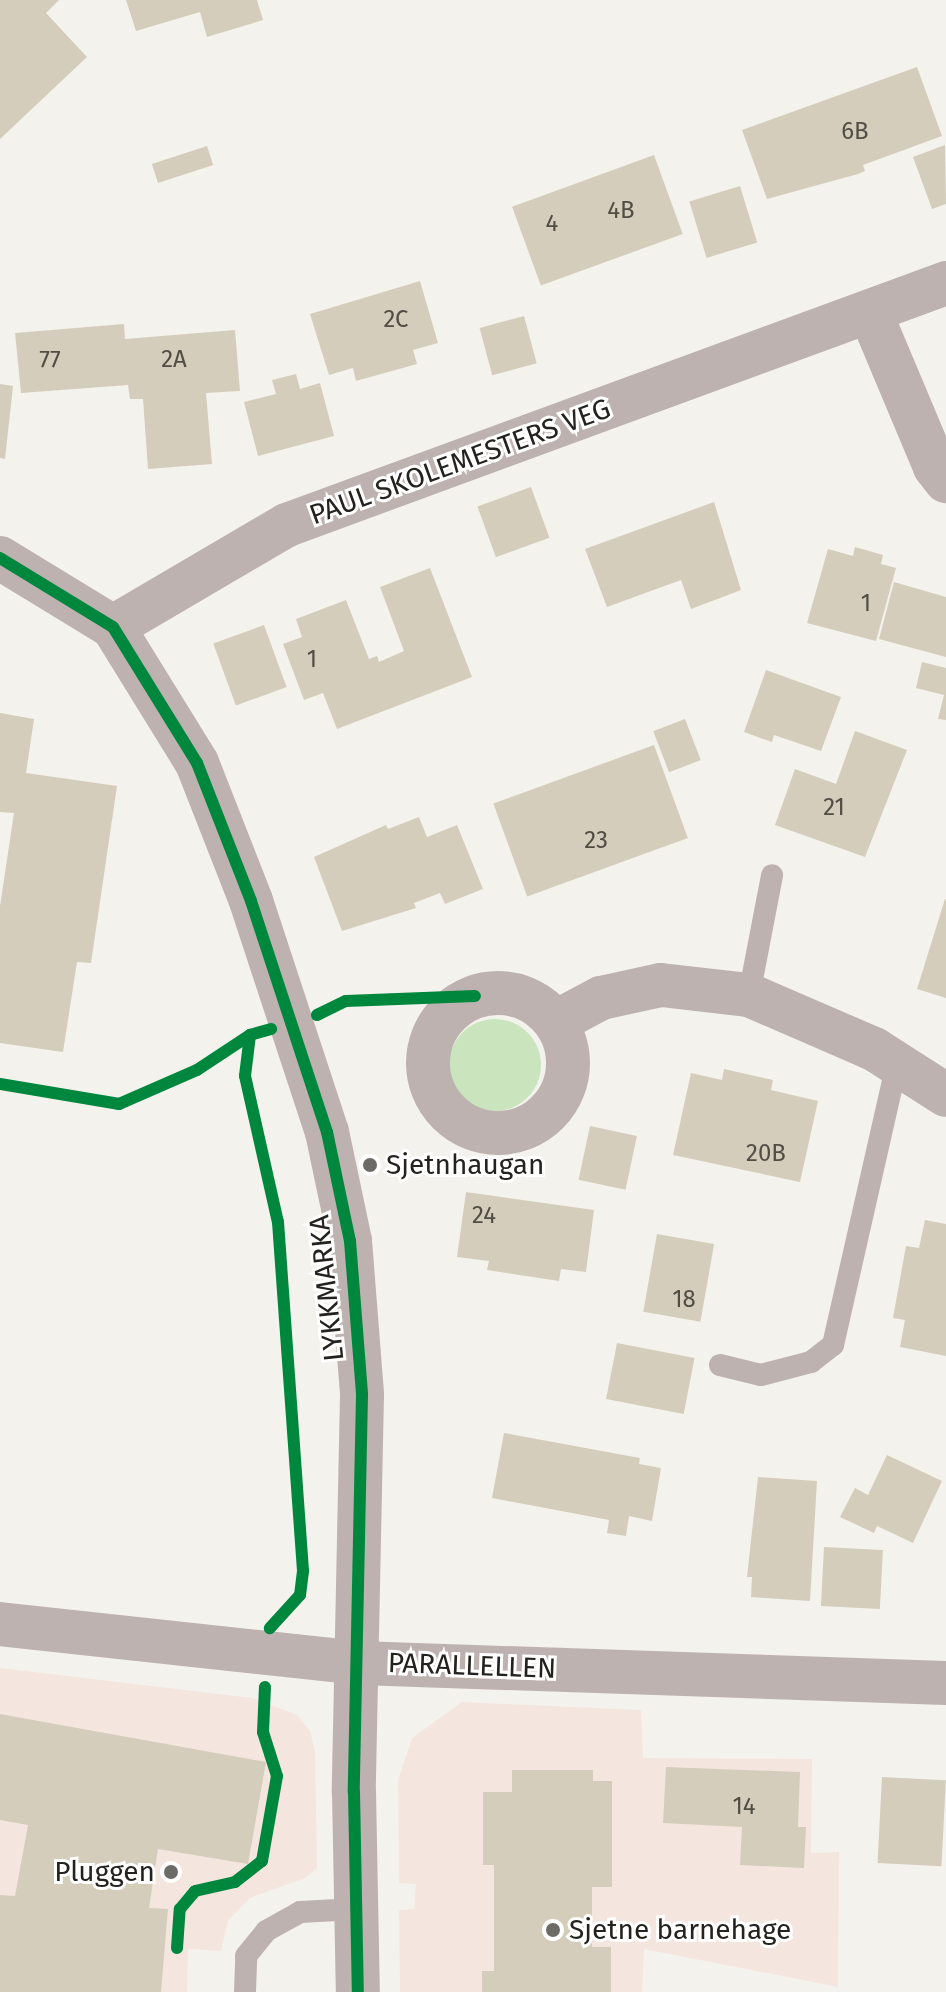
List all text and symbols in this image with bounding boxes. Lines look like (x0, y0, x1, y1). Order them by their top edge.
house number: 6B (841, 118, 869, 146)
house number: 4B (607, 197, 635, 225)
house number: 4 (546, 210, 558, 238)
house number: 2C (383, 306, 409, 334)
house number: 2A (161, 346, 187, 374)
house number: 77 (39, 347, 61, 375)
street label: PAUL SKOLEMESTERS VEG (305, 392, 615, 532)
house number: 1 (861, 590, 871, 618)
house number: 1 (307, 646, 317, 674)
house number: 21 (823, 794, 845, 822)
house number: 23 (584, 827, 608, 855)
house number: 20B (746, 1140, 786, 1168)
place label: Sjetnhaugan (386, 1148, 544, 1182)
marker: Sjetnhaugan (361, 1156, 379, 1174)
house number: 24 (472, 1202, 496, 1230)
street label: LYKKMARKA (303, 1213, 351, 1363)
house number: 18 (672, 1286, 696, 1314)
street label: PARALLELLEN (387, 1646, 557, 1686)
house number: 14 (732, 1793, 756, 1821)
place label: Pluggen (54, 1855, 155, 1889)
marker: Pluggen (162, 1863, 180, 1881)
place label: Sjetne barnehage (569, 1913, 791, 1947)
marker: Sjetne barnehage (544, 1921, 562, 1939)

